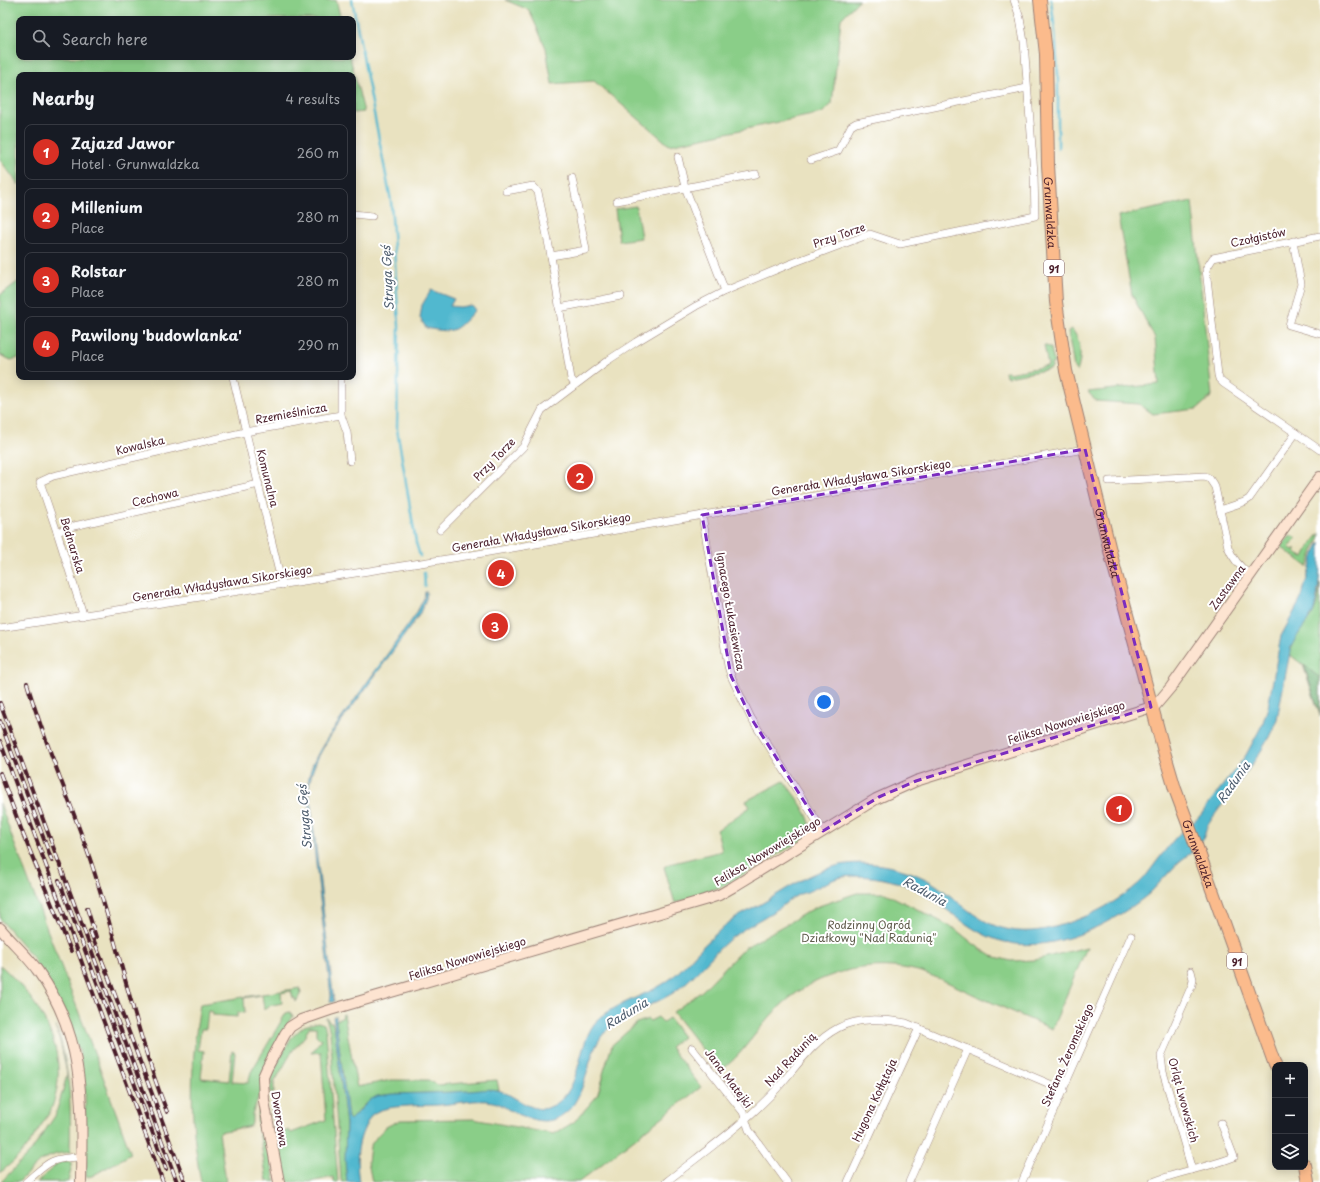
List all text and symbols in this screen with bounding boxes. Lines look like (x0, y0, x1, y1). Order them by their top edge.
search box (16, 16, 356, 60)
icon: search (30, 27, 52, 49)
text: Search here (62, 27, 148, 50)
text: Nearby (32, 85, 94, 111)
text: 4 results (286, 89, 340, 108)
text: Zajazd Jawor (71, 131, 175, 154)
text: 1 (43, 143, 49, 162)
text: 260 m (297, 143, 339, 162)
text: Hotel · Grunwaldzka (71, 154, 199, 173)
street label: Grunwaldzka (1040, 176, 1061, 249)
text: Millenium (71, 195, 143, 218)
text: 2 (41, 207, 51, 226)
text: 280 m (297, 207, 339, 226)
text: Place (71, 218, 104, 237)
street label: Przy Torze (811, 218, 868, 252)
street label: Czołgistów (1229, 223, 1288, 251)
water label: Struga Gęś (376, 243, 398, 311)
text: Rolstar (71, 259, 126, 282)
road number: 91 (1044, 260, 1064, 276)
text: 3 (42, 271, 50, 290)
text: 280 m (297, 271, 339, 290)
text: Place (71, 282, 104, 301)
text: Pawilony 'budowlanka' (71, 323, 242, 346)
text: 4 (42, 335, 50, 354)
text: 290 m (298, 335, 339, 354)
text: Place (71, 346, 104, 365)
street label: Rzemieślnicza (254, 398, 328, 428)
street label: Kowalska (114, 431, 166, 459)
street label: Przy Torze (469, 433, 519, 484)
street label: Komunalna (253, 447, 283, 509)
street label: Generała Władysława Sikorskiego (770, 454, 952, 500)
pin: 2 (567, 462, 593, 492)
street label: Cechowa (130, 483, 180, 511)
street label: Grunwaldzka (1091, 506, 1125, 580)
street label: Generała Władysława Sikorskiego (450, 508, 632, 556)
street label: Bednarska (56, 515, 90, 575)
street label: Ignacego Łukasiewicza (712, 550, 750, 672)
pin: 4 (488, 558, 514, 588)
street label: Generała Władysława Sikorskiego (131, 560, 313, 606)
street label: Zastawna (1205, 561, 1249, 613)
pin: 3 (482, 611, 508, 641)
your location (814, 692, 834, 712)
street label: Feliksa Nowowiejskiego (1005, 696, 1127, 748)
water label: Radunia (1212, 757, 1254, 807)
water label: Struga Gęś (292, 782, 316, 850)
pin: 1 (1106, 794, 1132, 824)
street label: Feliksa Nowowiejskiego (710, 812, 824, 890)
street label: Grunwaldzka (1179, 817, 1219, 890)
water label: Radunia (900, 872, 951, 910)
park label: Rodzinny Ogród Działkowy "Nad Radunią" (801, 916, 937, 946)
street label: Feliksa Nowowiejskiego (406, 932, 528, 984)
road number: 91 (1227, 953, 1247, 969)
water label: Radunia (601, 993, 651, 1033)
street label: Stefana Żeromskiego (1037, 1001, 1097, 1109)
street label: Nad Radunią (760, 1028, 820, 1090)
street label: Jana Matejki (701, 1045, 757, 1111)
street label: Hugona Kołłątaja (847, 1055, 901, 1144)
street label: Orląt Lwowskich (1164, 1056, 1204, 1144)
map controls (1272, 1062, 1308, 1170)
button: + (1272, 1062, 1308, 1098)
street label: Dworcowa (267, 1090, 293, 1148)
button: − (1272, 1098, 1308, 1134)
button: layers (1272, 1134, 1308, 1170)

